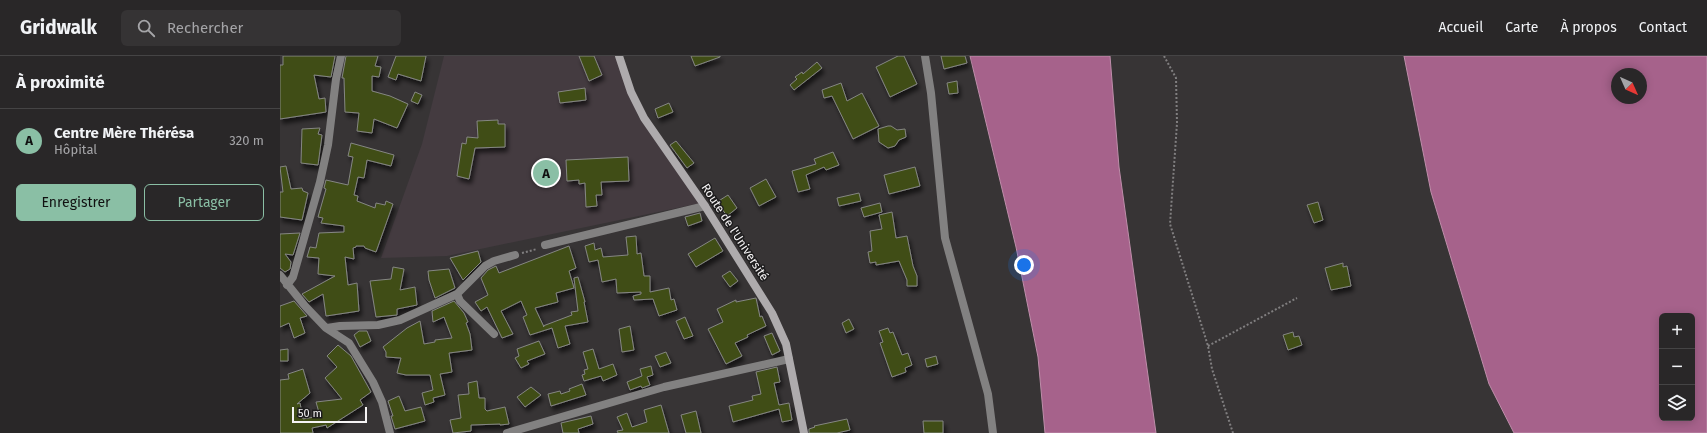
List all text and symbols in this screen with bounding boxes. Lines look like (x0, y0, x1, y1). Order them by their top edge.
search box (121, 10, 401, 46)
text: Gridwalk (20, 16, 97, 39)
icon: search (135, 17, 157, 39)
text: Rechercher (167, 19, 243, 37)
text: Accueil (1438, 19, 1483, 36)
text: Carte (1505, 19, 1538, 36)
text: À propos (1560, 19, 1617, 36)
text: Contact (1639, 19, 1687, 36)
north arrow (1611, 68, 1647, 104)
text: À proximité (16, 72, 105, 93)
text: Centre Mère Thérésa (54, 124, 194, 142)
text: A (25, 133, 33, 148)
text: 320 m (229, 133, 264, 148)
text: Hôpital (54, 142, 97, 157)
pin: A (533, 158, 559, 188)
street label: Route de l'Université (698, 181, 772, 283)
button: Enregistrer (16, 184, 136, 221)
button: Partager (144, 184, 264, 221)
your location (1014, 255, 1034, 275)
map controls (1659, 313, 1695, 421)
button: + (1659, 313, 1695, 349)
button: − (1659, 349, 1695, 385)
button: layers (1659, 385, 1695, 421)
scale bar (292, 405, 367, 424)
text: 50 m (298, 407, 322, 420)

